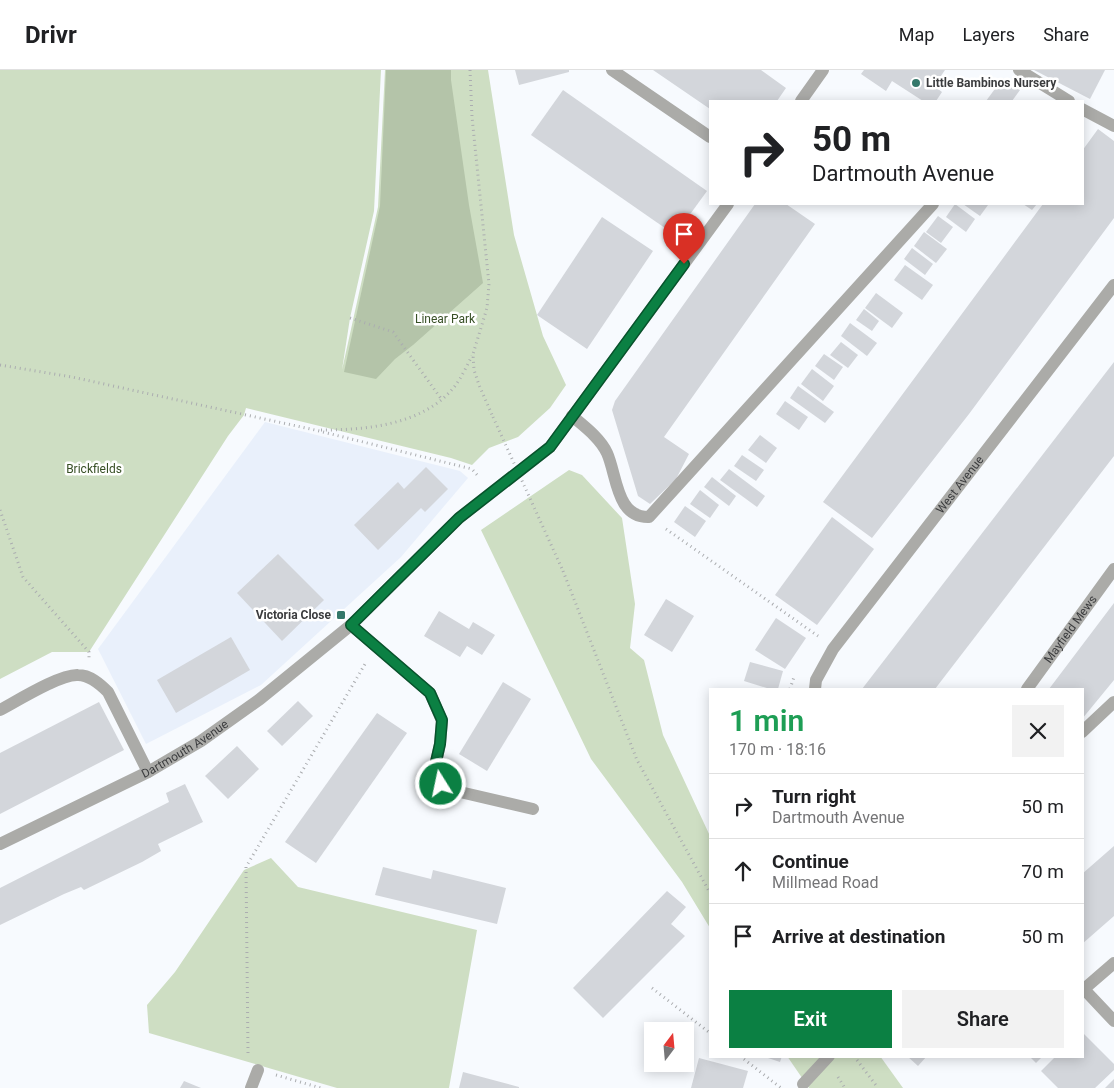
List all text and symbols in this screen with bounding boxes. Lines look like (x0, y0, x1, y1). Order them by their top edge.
text: Drivr (25, 21, 77, 49)
text: Map (899, 24, 934, 45)
text: Layers (962, 24, 1015, 45)
text: Share (1043, 24, 1089, 45)
place label: Little Bambinos Nursery (926, 76, 1057, 90)
marker: Little Bambinos Nursery (910, 77, 922, 89)
text: 50 m (812, 119, 891, 160)
icon: right (729, 120, 794, 185)
text: Dartmouth Avenue (812, 161, 994, 186)
pin (663, 213, 705, 264)
icon: arrive (670, 220, 698, 248)
park label: Linear Park (415, 312, 476, 326)
street label: West Avenue (933, 453, 987, 516)
park label: Brickfields (66, 462, 122, 476)
street label: Mayfield Mews (1041, 592, 1100, 666)
place label: Victoria Close (256, 608, 332, 622)
marker: Victoria Close (335, 609, 347, 621)
text: 1 min (729, 703, 804, 738)
button: close (1012, 705, 1064, 757)
street label: Dartmouth Avenue (139, 717, 231, 781)
text: 170 m · 18:16 (729, 740, 826, 759)
position arrow (414, 757, 466, 809)
text: Turn right (772, 785, 856, 808)
icon: right (729, 792, 757, 820)
text: 50 m (1021, 795, 1064, 818)
text: Dartmouth Avenue (772, 808, 905, 827)
text: Continue (772, 850, 849, 873)
icon: ahead (729, 857, 757, 885)
text: 70 m (1021, 860, 1064, 883)
text: Millmead Road (772, 873, 879, 892)
icon: arrive (729, 922, 757, 950)
text: Arrive at destination (772, 925, 945, 948)
text: 50 m (1021, 925, 1064, 948)
button: Exit (729, 990, 892, 1048)
button: Share (902, 990, 1064, 1048)
north arrow (644, 1022, 694, 1072)
map controls (644, 1022, 694, 1072)

